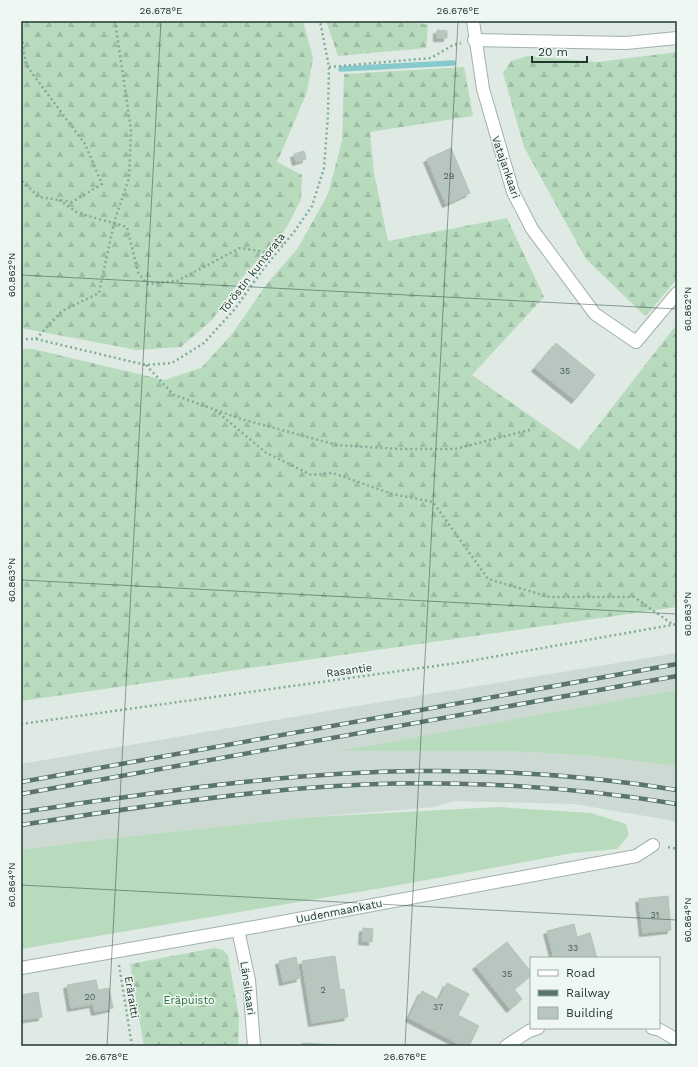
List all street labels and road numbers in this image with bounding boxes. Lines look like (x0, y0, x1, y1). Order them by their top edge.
street label: Vatajankaari (489, 134, 522, 200)
street label: Töröstin kuntorata (217, 230, 288, 316)
street label: Rasantie (325, 661, 373, 680)
street label: Uudenmaankatu (295, 897, 383, 926)
street label: Länsikaari (237, 960, 258, 1016)
street label: Eräraitti (122, 975, 141, 1019)

